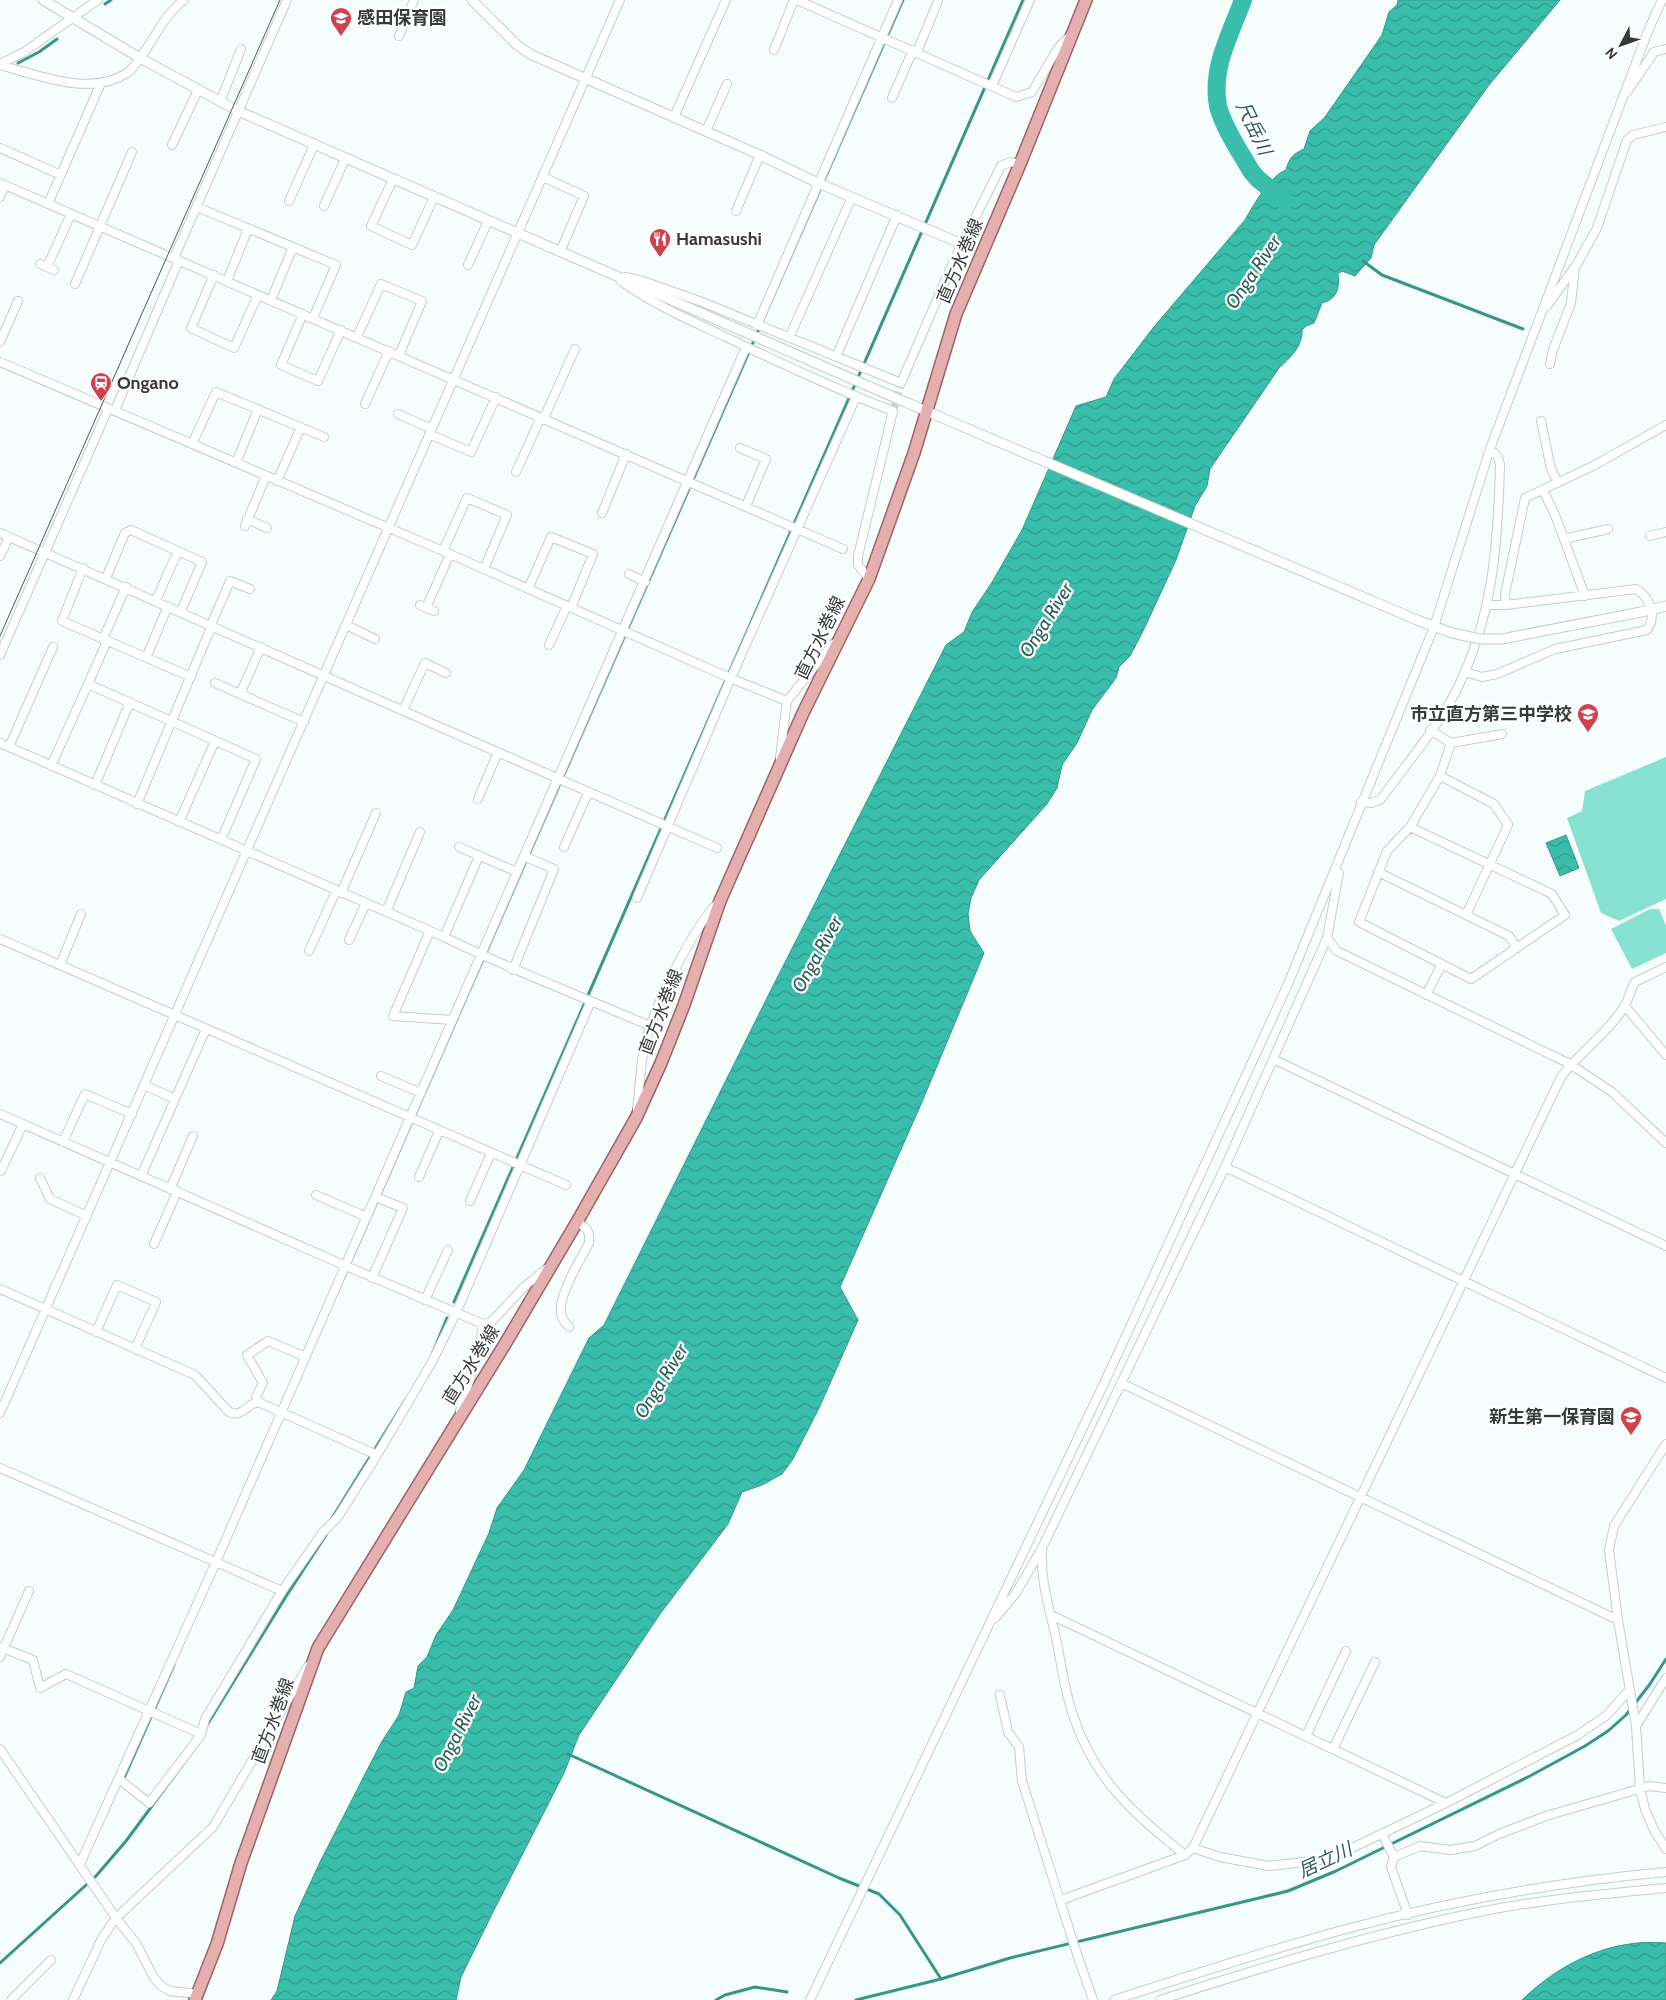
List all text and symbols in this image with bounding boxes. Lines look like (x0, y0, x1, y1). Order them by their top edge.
school or university icon: 感田保育園 (329, 6, 353, 37)
place label: 感田保育園 (357, 7, 447, 29)
north arrow (1596, 20, 1646, 70)
text: N (1601, 44, 1621, 63)
water label: 尺岳川 (1231, 97, 1278, 160)
street label: 直方水巻線 (932, 215, 988, 307)
restaurant icon: Hamasushi (648, 227, 672, 258)
place label: Hamasushi (676, 228, 762, 250)
water label: Onga River (1220, 230, 1287, 313)
station icon: Ongano (89, 371, 113, 402)
place label: Ongano (117, 372, 179, 394)
water label: Onga River (1014, 578, 1078, 662)
street label: 直方水巻線 (790, 593, 850, 683)
school or university icon: 市立直方第三中学校 (1576, 702, 1600, 733)
place label: 市立直方第三中学校 (1410, 703, 1572, 725)
water label: Onga River (787, 911, 848, 996)
street label: 直方水巻線 (635, 966, 687, 1058)
street label: 直方水巻線 (438, 1321, 504, 1409)
water label: Onga River (629, 1339, 693, 1423)
school or university icon: 新生第一保育園 (1619, 1405, 1643, 1436)
place label: 新生第一保育園 (1489, 1406, 1615, 1428)
street label: 直方水巻線 (247, 1675, 299, 1767)
water label: Onga River (428, 1690, 487, 1775)
water label: 居立川 (1294, 1837, 1357, 1882)

